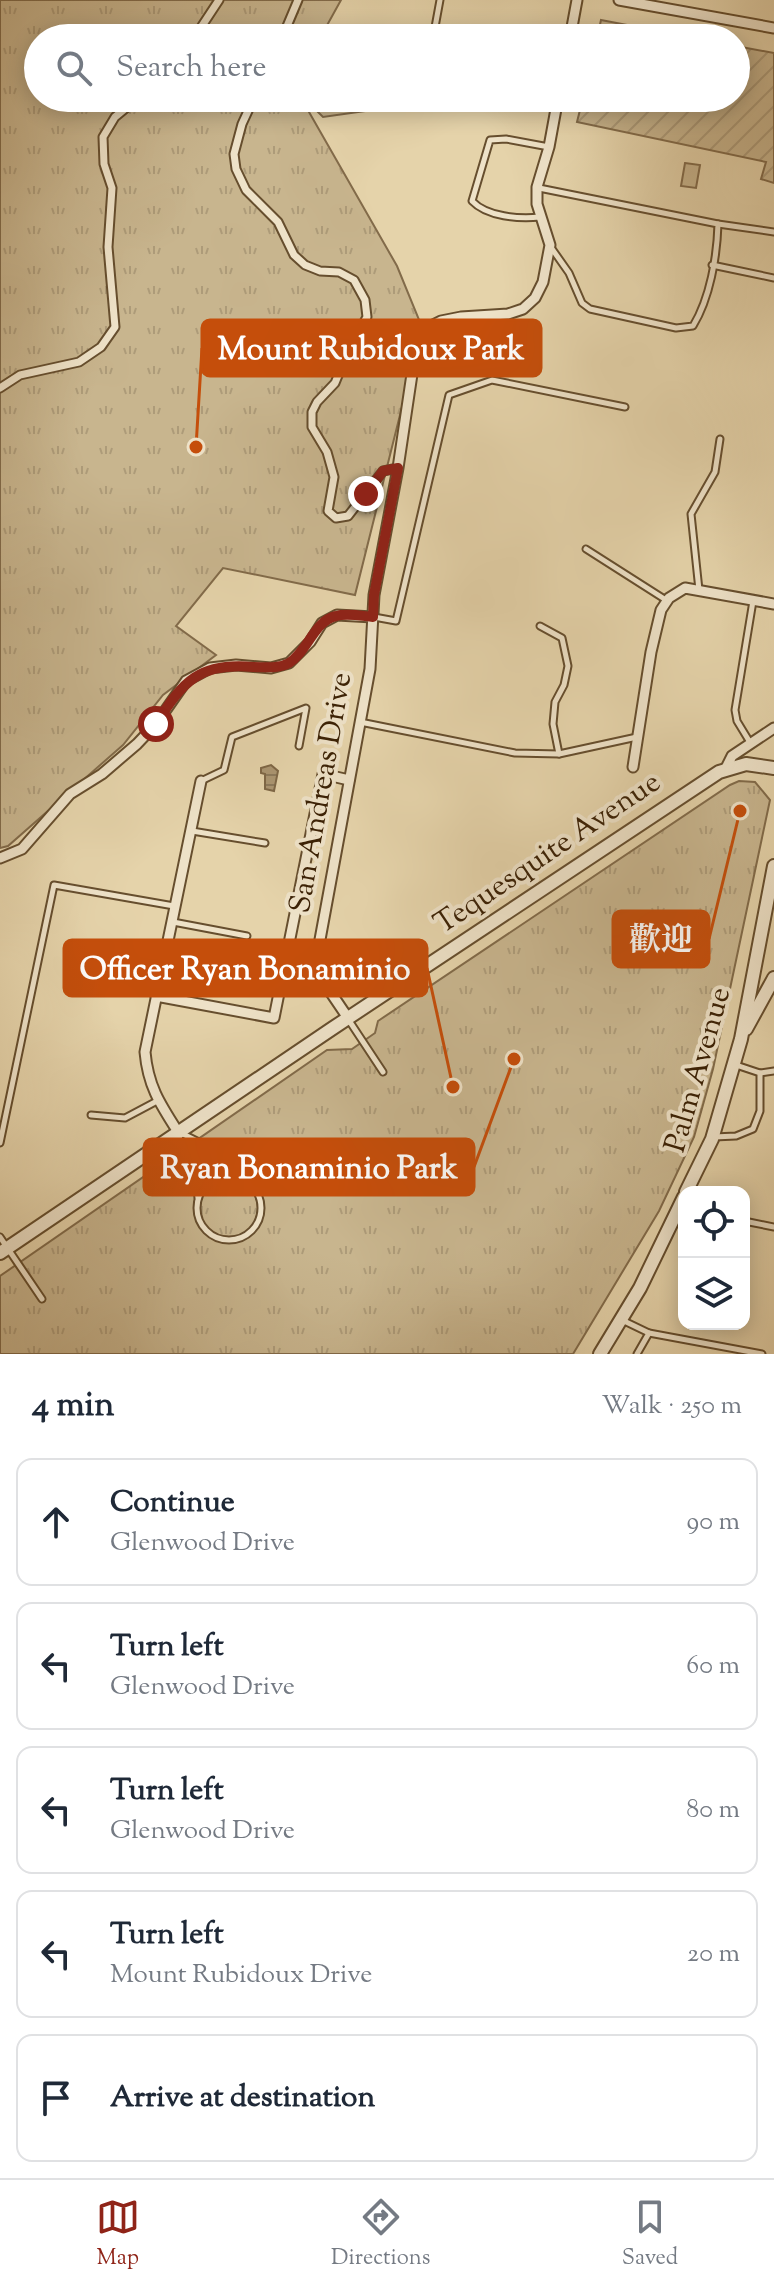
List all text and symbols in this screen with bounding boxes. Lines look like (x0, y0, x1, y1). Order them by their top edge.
search box (24, 24, 750, 112)
icon: search (52, 46, 96, 90)
text: Search here (116, 47, 266, 90)
callout: Mount Rubidoux Park (202, 320, 541, 376)
text: Mount Rubidoux Park (217, 328, 525, 374)
route end (348, 476, 384, 512)
street label: San Andreas Drive (280, 669, 364, 917)
route start (138, 706, 174, 742)
street label: Tequesquite Avenue (426, 762, 670, 946)
callout: 歡迎 (613, 911, 709, 967)
text: 歡迎 (629, 919, 693, 965)
callout: Officer Ryan Bonaminio (64, 940, 427, 996)
text: Officer Ryan Bonaminio (79, 948, 411, 994)
street label: Palm Avenue (655, 982, 743, 1158)
callout: Ryan Bonaminio Park (144, 1139, 474, 1195)
text: Ryan Bonaminio Park (160, 1147, 459, 1193)
map controls (678, 1186, 750, 1330)
button: locate (678, 1186, 750, 1258)
button: layers (678, 1258, 750, 1330)
text: 4 min (32, 1382, 114, 1431)
text: Walk · 250 m (601, 1388, 742, 1425)
text: Continue (110, 1482, 235, 1525)
icon: ahead (34, 1500, 78, 1544)
text: 90 m (687, 1504, 740, 1541)
text: Glenwood Drive (110, 1525, 295, 1562)
text: Turn left (110, 1626, 224, 1669)
icon: left (34, 1644, 78, 1688)
text: 60 m (686, 1648, 740, 1685)
text: Glenwood Drive (110, 1669, 295, 1706)
text: Turn left (110, 1770, 224, 1813)
icon: left (34, 1788, 78, 1832)
text: 80 m (686, 1792, 740, 1829)
text: Glenwood Drive (110, 1813, 295, 1850)
text: Turn left (110, 1914, 224, 1957)
icon: left (34, 1932, 78, 1976)
text: 20 m (687, 1936, 740, 1973)
text: Mount Rubidoux Drive (110, 1957, 372, 1994)
icon: arrive (34, 2076, 78, 2120)
text: Arrive at destination (110, 2077, 375, 2120)
tab: Map (96, 2195, 140, 2275)
tab: Directions (331, 2195, 430, 2275)
tab: Saved (622, 2195, 678, 2275)

